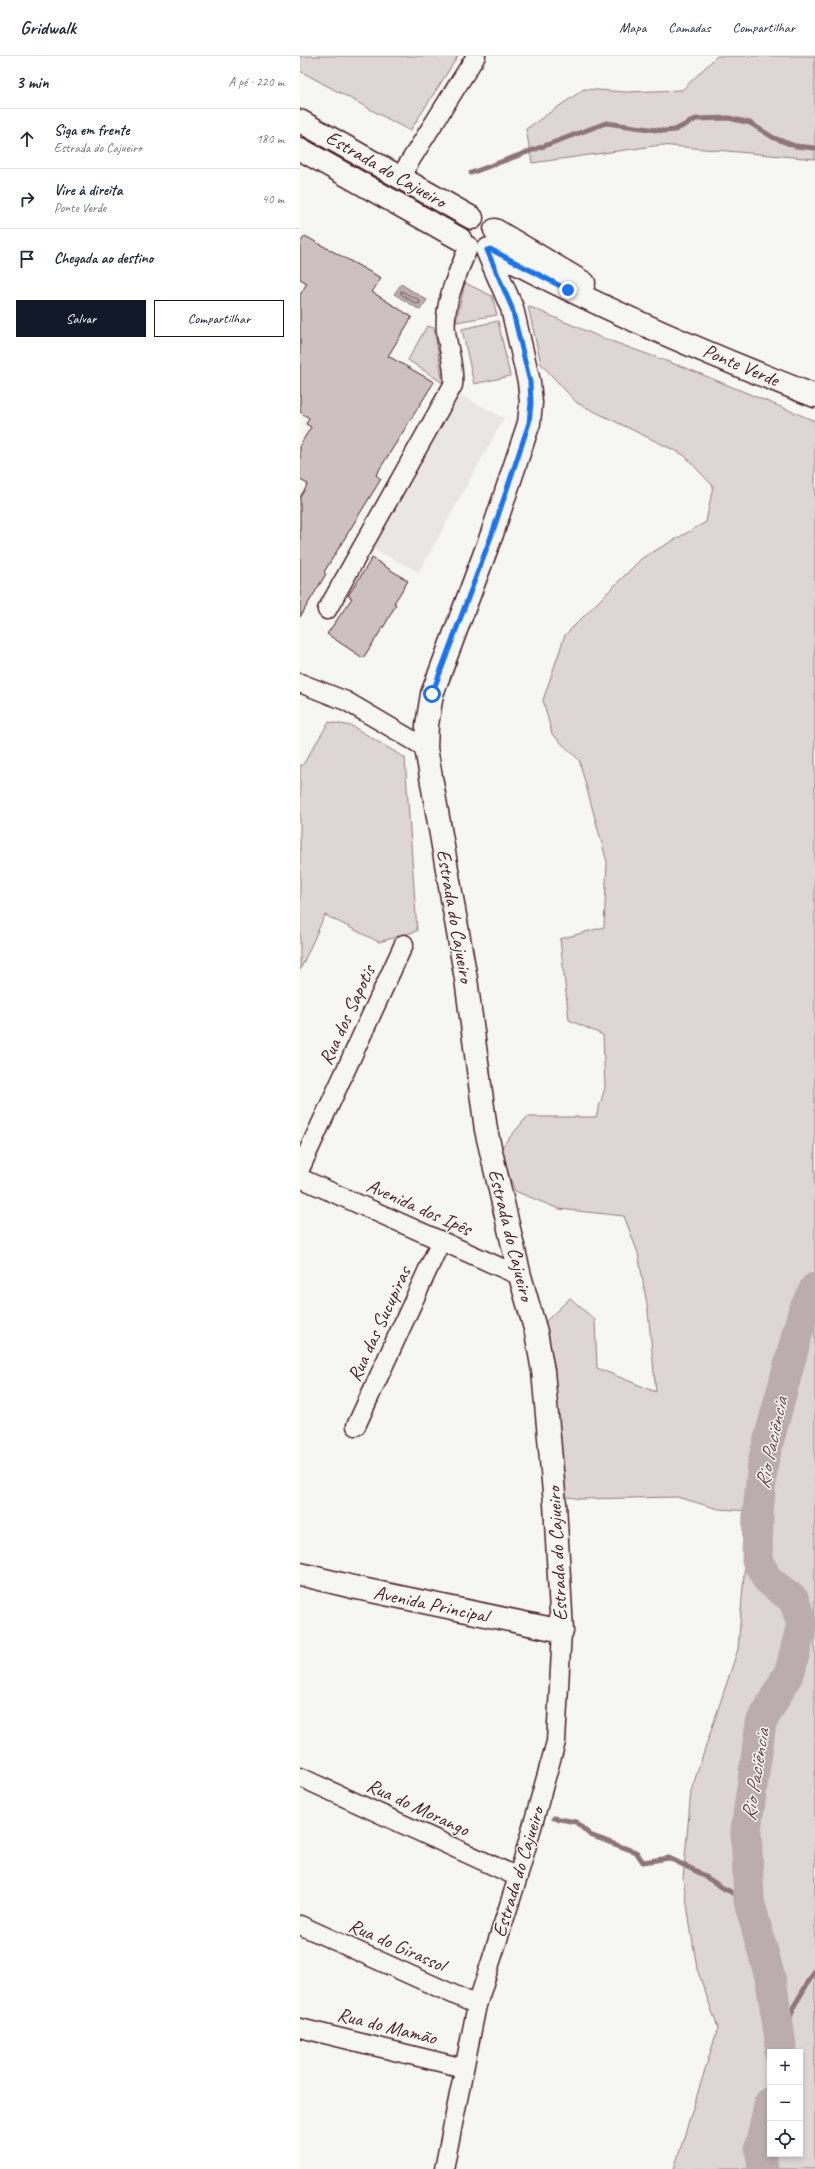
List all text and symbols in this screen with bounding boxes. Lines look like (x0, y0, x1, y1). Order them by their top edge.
text: Gridwalk (20, 16, 76, 40)
text: Mapa (619, 19, 646, 36)
text: Camadas (668, 19, 711, 36)
text: Compartilhar (733, 19, 795, 36)
text: 3 min (16, 72, 49, 93)
text: A pé · 220 m (228, 74, 284, 90)
text: Siga em frente (54, 121, 130, 140)
street label: Estrada do Cajueiro (321, 125, 452, 214)
icon: ahead (16, 128, 38, 150)
text: 180 m (256, 131, 284, 147)
text: Estrada do Cajueiro (54, 140, 142, 156)
text: Vire à direita (54, 181, 123, 200)
icon: right (16, 188, 38, 210)
text: 40 m (262, 191, 284, 207)
text: Ponte Verde (54, 200, 106, 216)
icon: arrive (16, 248, 38, 270)
text: Chegada ao destino (54, 249, 153, 268)
route end (559, 281, 577, 299)
button: Salvar (16, 300, 146, 337)
button: Compartilhar (154, 300, 284, 337)
street label: Ponte Verde (699, 338, 784, 393)
route start (423, 685, 441, 703)
street label: Estrada do Cajueiro (431, 848, 479, 986)
street label: Rua dos Sapotis (313, 959, 382, 1069)
street label: Estrada do Cajueiro (483, 1167, 540, 1305)
street label: Avenida dos Ipês (363, 1173, 477, 1242)
street label: Rua das Sucupiras (342, 1261, 417, 1385)
water label: Rio Paciência (749, 1393, 794, 1491)
street label: Estrada do Cajueiro (541, 1484, 573, 1622)
street label: Avenida Principal (371, 1580, 494, 1629)
water label: Rio Paciência (735, 1725, 775, 1823)
street label: Rua do Morango (363, 1772, 474, 1842)
street label: Estrada do Cajueiro (486, 1802, 550, 1940)
street label: Rua do Girassol (345, 1913, 453, 1979)
street label: Rua do Mamão (335, 2002, 440, 2051)
map controls (767, 2049, 803, 2157)
button: + (767, 2049, 803, 2085)
button: − (767, 2085, 803, 2121)
button: locate (767, 2121, 803, 2157)

